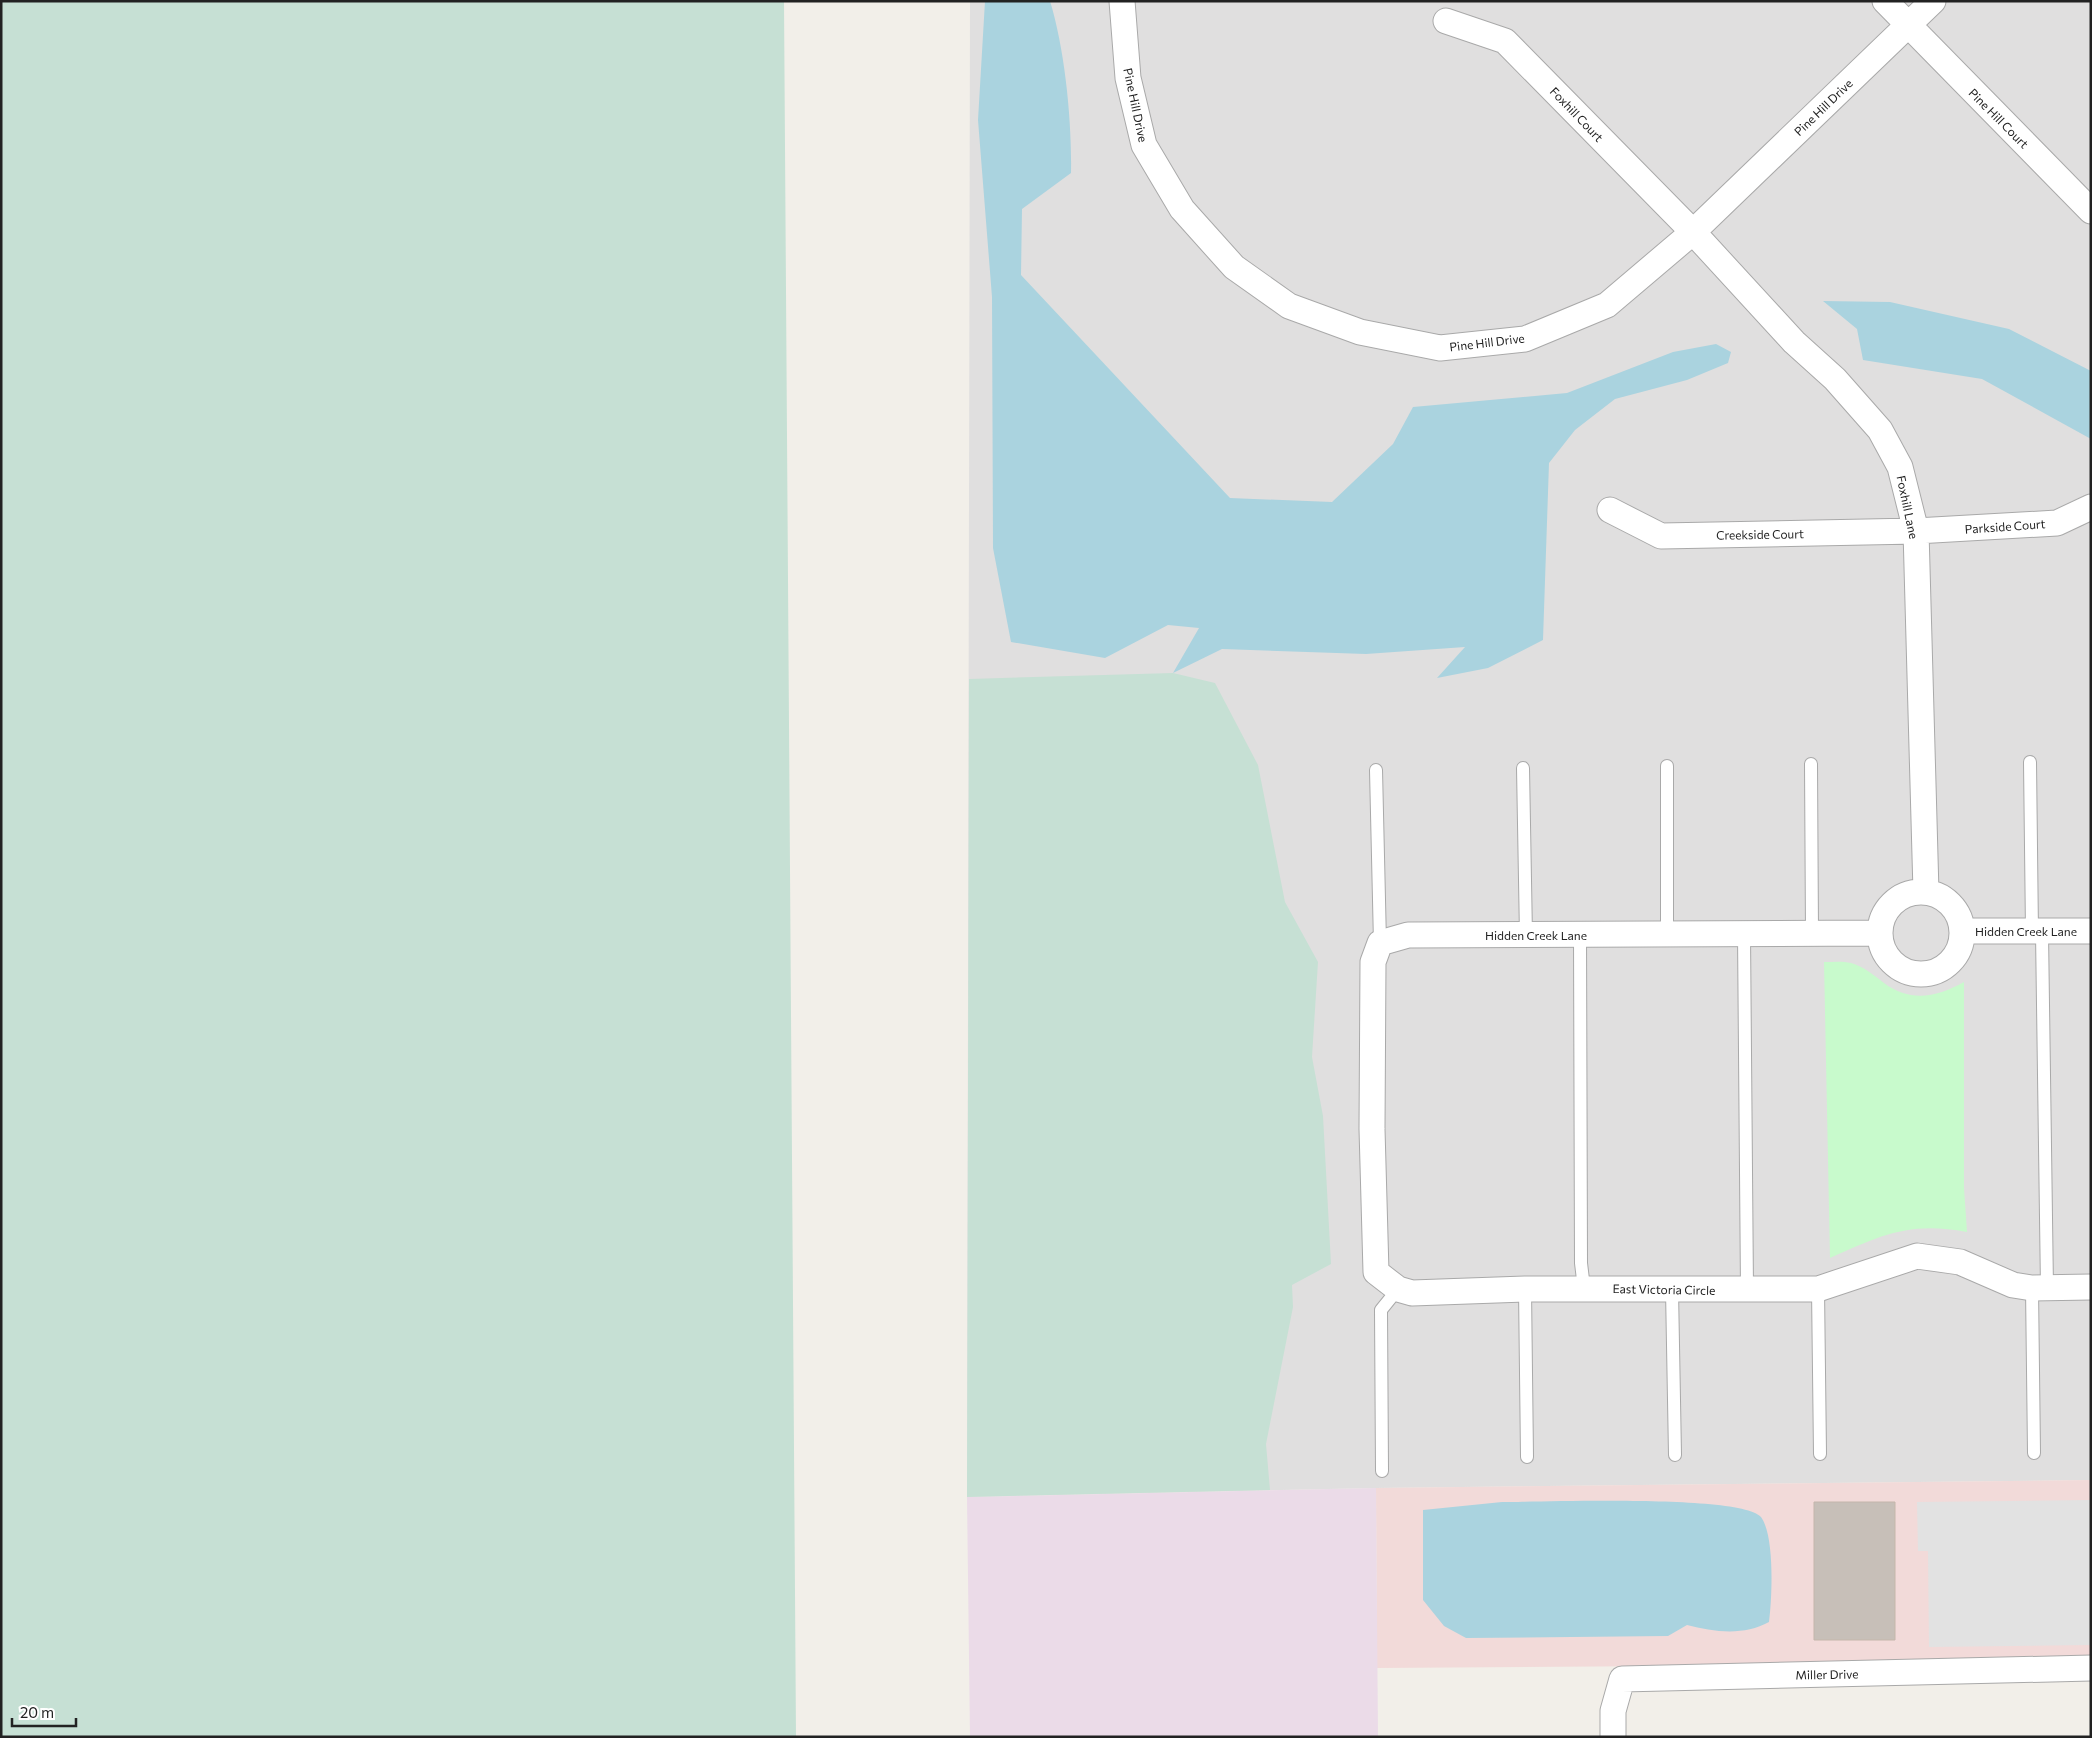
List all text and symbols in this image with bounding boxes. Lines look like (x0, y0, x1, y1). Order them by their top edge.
street label: Pine Hill Drive (1121, 67, 1151, 143)
street label: Pine Hill Drive (1791, 76, 1855, 138)
street label: Foxhill Court (1548, 84, 1606, 144)
street label: Pine Hill Court (1966, 85, 2032, 151)
street label: Pine Hill Drive (1449, 330, 1525, 354)
street label: Foxhill Lane (1894, 474, 1922, 540)
street label: Parkside Court (1964, 516, 2046, 536)
street label: Creekside Court (1716, 526, 1804, 542)
street label: Hidden Creek Lane (1975, 924, 2077, 938)
street label: Hidden Creek Lane (1485, 928, 1587, 942)
street label: East Victoria Circle (1612, 1281, 1716, 1297)
street label: Miller Drive (1795, 1666, 1859, 1682)
scale bar (12, 1696, 76, 1728)
text: 20 m (20, 1703, 54, 1721)

